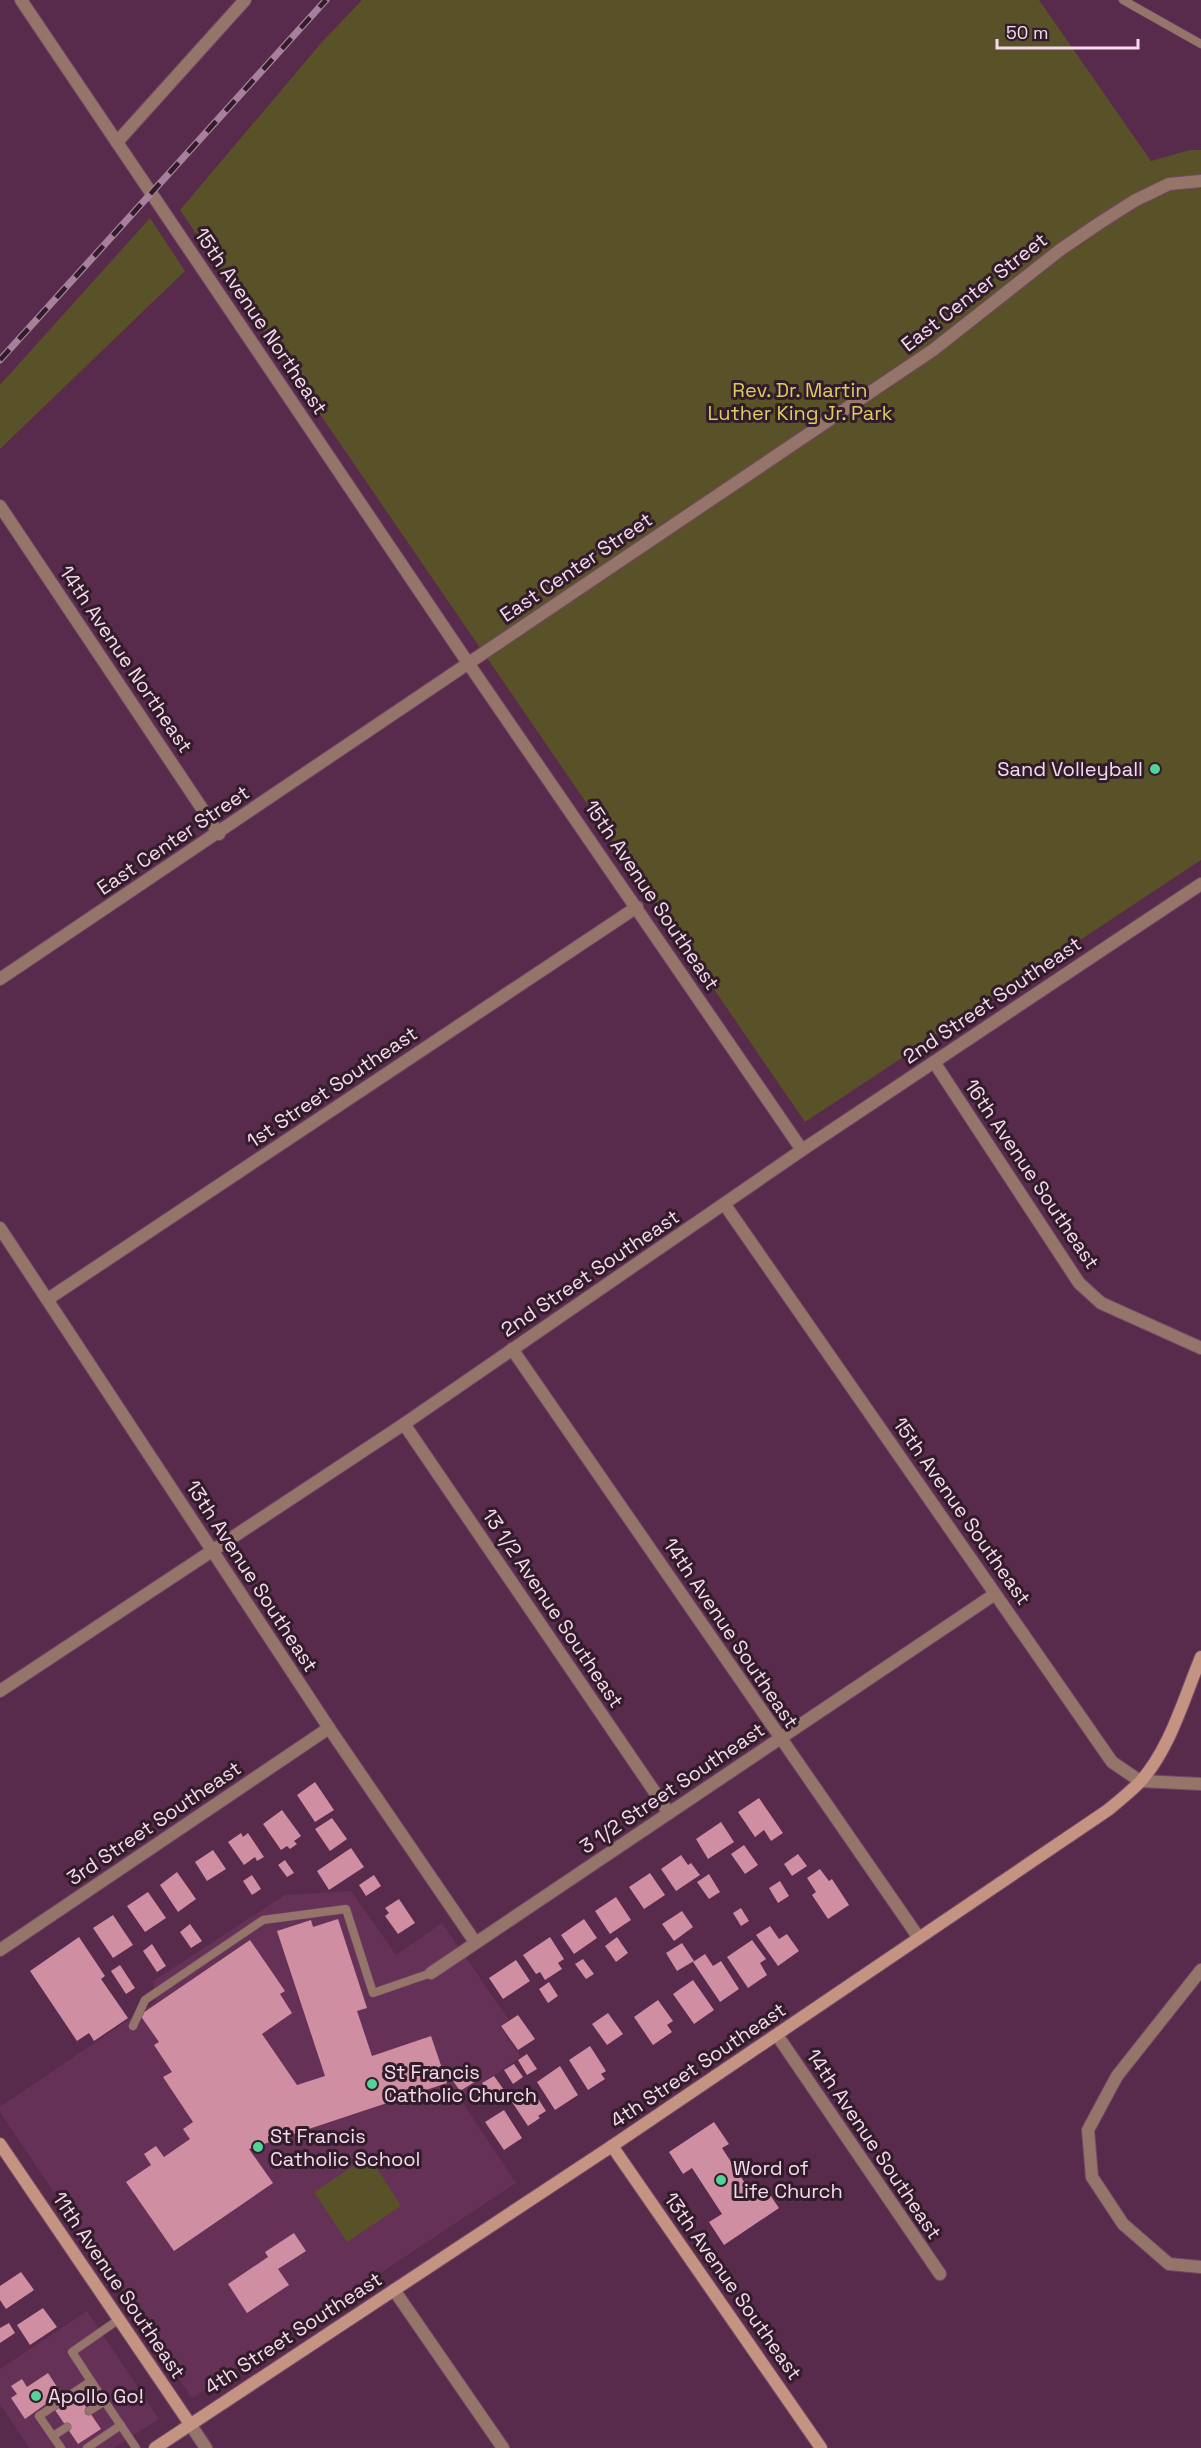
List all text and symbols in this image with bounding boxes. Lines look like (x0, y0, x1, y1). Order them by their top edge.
scale bar (997, 12, 1138, 50)
text: 50 m (1006, 21, 1048, 44)
street label: 15th Avenue Northeast (189, 223, 333, 419)
street label: East Center Street (896, 227, 1052, 357)
park label: Rev. Dr. Martin Luther King Jr. Park (707, 377, 893, 426)
street label: East Center Street (495, 506, 657, 628)
street label: 14th Avenue Northeast (54, 560, 198, 758)
place label: Sand Volleyball (997, 756, 1143, 782)
marker: Sand Volleyball (1148, 762, 1162, 776)
street label: East Center Street (92, 779, 254, 901)
street label: 15th Avenue Southeast (579, 795, 725, 995)
street label: 2nd Street Southeast (898, 931, 1086, 1069)
street label: 1st Street Southeast (242, 1020, 422, 1154)
street label: 16th Avenue Southeast (959, 1074, 1105, 1274)
street label: 2nd Street Southeast (496, 1204, 684, 1342)
street label: 15th Avenue Southeast (887, 1412, 1037, 1610)
street label: 13th Avenue Southeast (180, 1475, 324, 1677)
street label: 13 1/2 Avenue Southeast (476, 1503, 630, 1713)
street label: 14th Avenue Southeast (658, 1533, 804, 1733)
street label: 3 1/2 Street Southeast (575, 1716, 769, 1860)
street label: 3rd Street Southeast (62, 1755, 246, 1891)
street label: 4th Street Southeast (605, 1997, 791, 2133)
street label: 14th Avenue Southeast (801, 2044, 947, 2244)
place label: St Francis Catholic Church (384, 2059, 537, 2108)
marker: St Francis Catholic Church (365, 2077, 379, 2091)
place label: St Francis Catholic School (270, 2123, 421, 2172)
marker: St Francis Catholic School (251, 2140, 265, 2154)
place label: Word of Life Church (733, 2155, 843, 2204)
marker: Word of Life Church (714, 2173, 728, 2187)
street label: 11th Avenue Southeast (47, 2187, 191, 2383)
street label: 13th Avenue Southeast (658, 2187, 808, 2385)
street label: 4th Street Southeast (199, 2266, 387, 2400)
place label: Apollo Go! (48, 2383, 144, 2409)
marker: Apollo Go! (29, 2389, 43, 2403)

